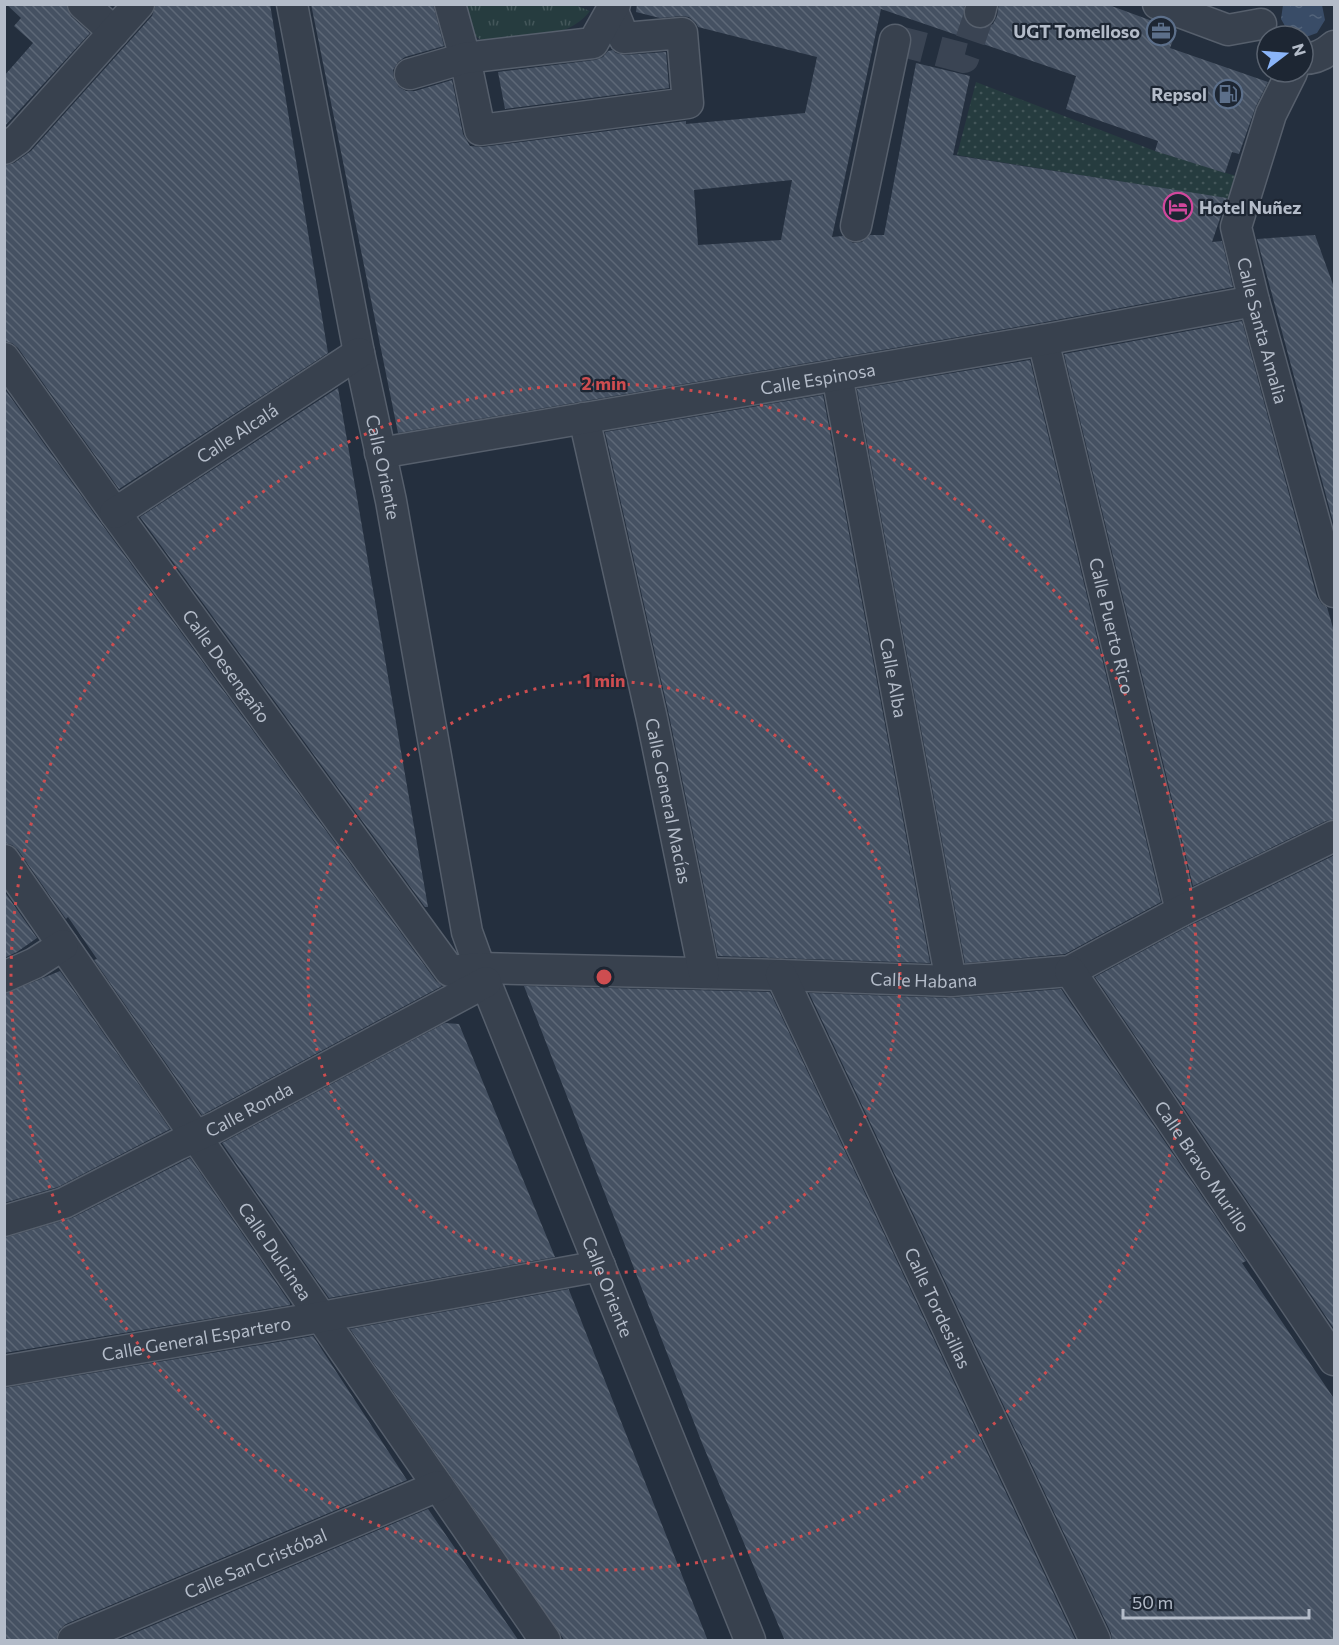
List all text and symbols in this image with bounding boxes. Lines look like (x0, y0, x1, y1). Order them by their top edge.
office icon: UGT Tomelloso (1145, 15, 1177, 47)
place label: UGT Tomelloso (1013, 20, 1140, 42)
north arrow (1255, 24, 1315, 84)
text: N (1289, 41, 1311, 58)
fuel station icon: Repsol (1212, 78, 1244, 110)
place label: Repsol (1151, 83, 1207, 105)
hotel icon: Hotel Nuñez (1162, 191, 1194, 223)
place label: Hotel Nuñez (1199, 196, 1301, 218)
street label: Calle Santa Amalia (1233, 255, 1293, 406)
street label: Calle Espinosa (758, 358, 877, 399)
text: 2 min (582, 372, 626, 394)
street label: Calle Alcalá (192, 398, 282, 468)
street label: Calle Oriente (362, 412, 405, 521)
street label: Calle Puerto Rico (1085, 555, 1139, 696)
street label: Calle Desengaño (178, 605, 275, 727)
street label: Calle Alba (876, 636, 912, 720)
text: 1 min (583, 669, 625, 691)
street label: Calle General Macías (641, 716, 696, 885)
centre of rings (594, 967, 614, 987)
street label: Calle Habana (870, 967, 978, 992)
street label: Calle Ronda (202, 1077, 297, 1141)
street label: Calle Bravo Murillo (1150, 1096, 1255, 1236)
street label: Calle Dulcinea (234, 1198, 317, 1304)
street label: Calle Oriente (578, 1233, 638, 1340)
street label: Calle Tordesillas (900, 1244, 976, 1372)
street label: Calle General Espartero (100, 1311, 292, 1365)
street label: Calle San Cristóbal (181, 1523, 330, 1603)
scale bar (1123, 1582, 1309, 1620)
text: 50 m (1132, 1591, 1173, 1613)

